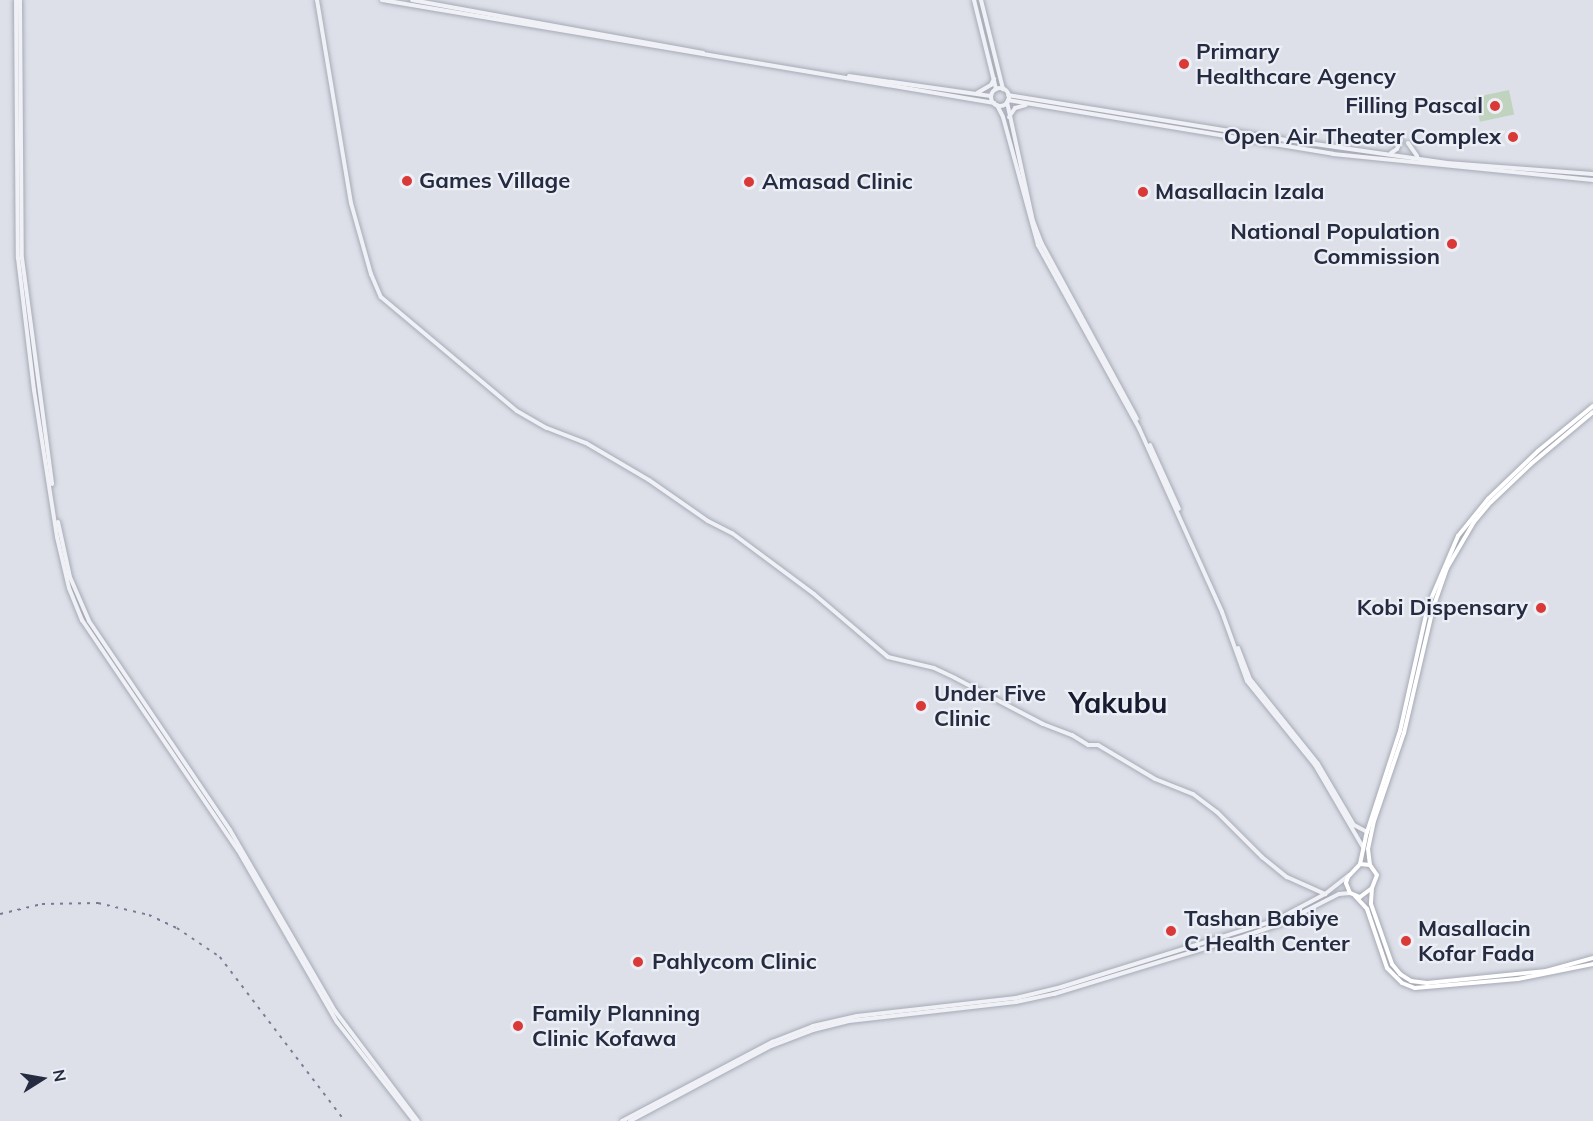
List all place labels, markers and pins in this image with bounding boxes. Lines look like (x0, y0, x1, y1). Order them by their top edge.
place label: Primary Healthcare Agency (1196, 38, 1396, 90)
marker: Primary Healthcare Agency (1177, 57, 1191, 71)
place label: Filling Pascal (1345, 93, 1483, 119)
marker: Filling Pascal (1488, 99, 1502, 113)
place label: Open Air Theater Complex (1224, 124, 1501, 150)
marker: Open Air Theater Complex (1506, 130, 1520, 144)
place label: Games Village (419, 168, 570, 194)
place label: Amasad Clinic (762, 169, 913, 195)
marker: Amasad Clinic (740, 173, 758, 191)
marker: Games Village (400, 174, 414, 188)
place label: Masallacin Izala (1155, 179, 1324, 205)
marker: Masallacin Izala (1136, 185, 1150, 199)
place label: National Population Commission (1230, 218, 1440, 270)
marker: National Population Commission (1445, 237, 1459, 251)
place label: Kobi Dispensary (1357, 595, 1528, 621)
marker: Kobi Dispensary (1532, 599, 1550, 617)
place label: Under Five Clinic (934, 680, 1046, 732)
marker: Under Five Clinic (912, 697, 930, 715)
place label: Tashan Babiye C Health Center (1184, 905, 1350, 956)
place label: Masallacin Kofar Fada (1418, 915, 1535, 966)
marker: Tashan Babiye C Health Center (1162, 922, 1180, 940)
marker: Masallacin Kofar Fada (1399, 934, 1413, 948)
place label: Pahlycom Clinic (652, 949, 817, 975)
marker: Pahlycom Clinic (629, 953, 647, 971)
place label: Family Planning Clinic Kofawa (532, 1000, 700, 1052)
marker: Family Planning Clinic Kofawa (509, 1017, 527, 1035)

